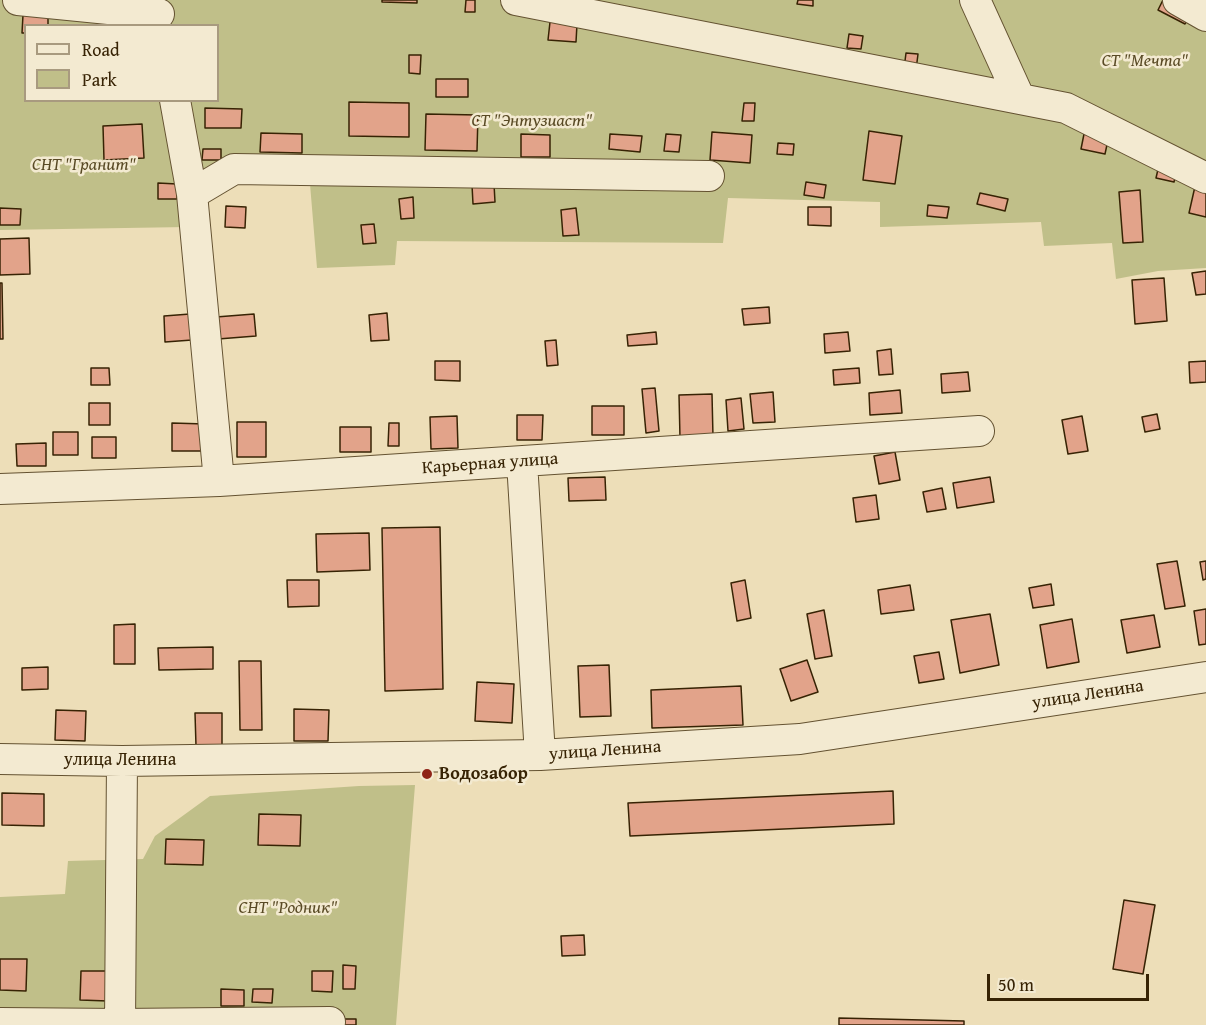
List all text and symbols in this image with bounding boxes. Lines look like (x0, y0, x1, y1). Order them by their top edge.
legend (24, 24, 219, 102)
text: Road (82, 36, 120, 63)
park label: СТ "Мечта" (1102, 50, 1188, 72)
text: Park (82, 66, 117, 93)
park label: СТ "Энтузиаст" (471, 110, 593, 132)
park label: СНТ "Гранит" (32, 154, 136, 176)
street label: Карьерная улица (421, 448, 559, 480)
street label: улица Ленина (1031, 676, 1145, 714)
street label: улица Ленина (548, 736, 662, 766)
street label: улица Ленина (64, 749, 176, 771)
place label: Водозабор (439, 763, 528, 785)
marker: Водозабор (420, 767, 434, 781)
park label: СНТ "Родник" (239, 897, 337, 919)
scale bar (990, 962, 1152, 1000)
text: 50 m (998, 971, 1034, 998)

